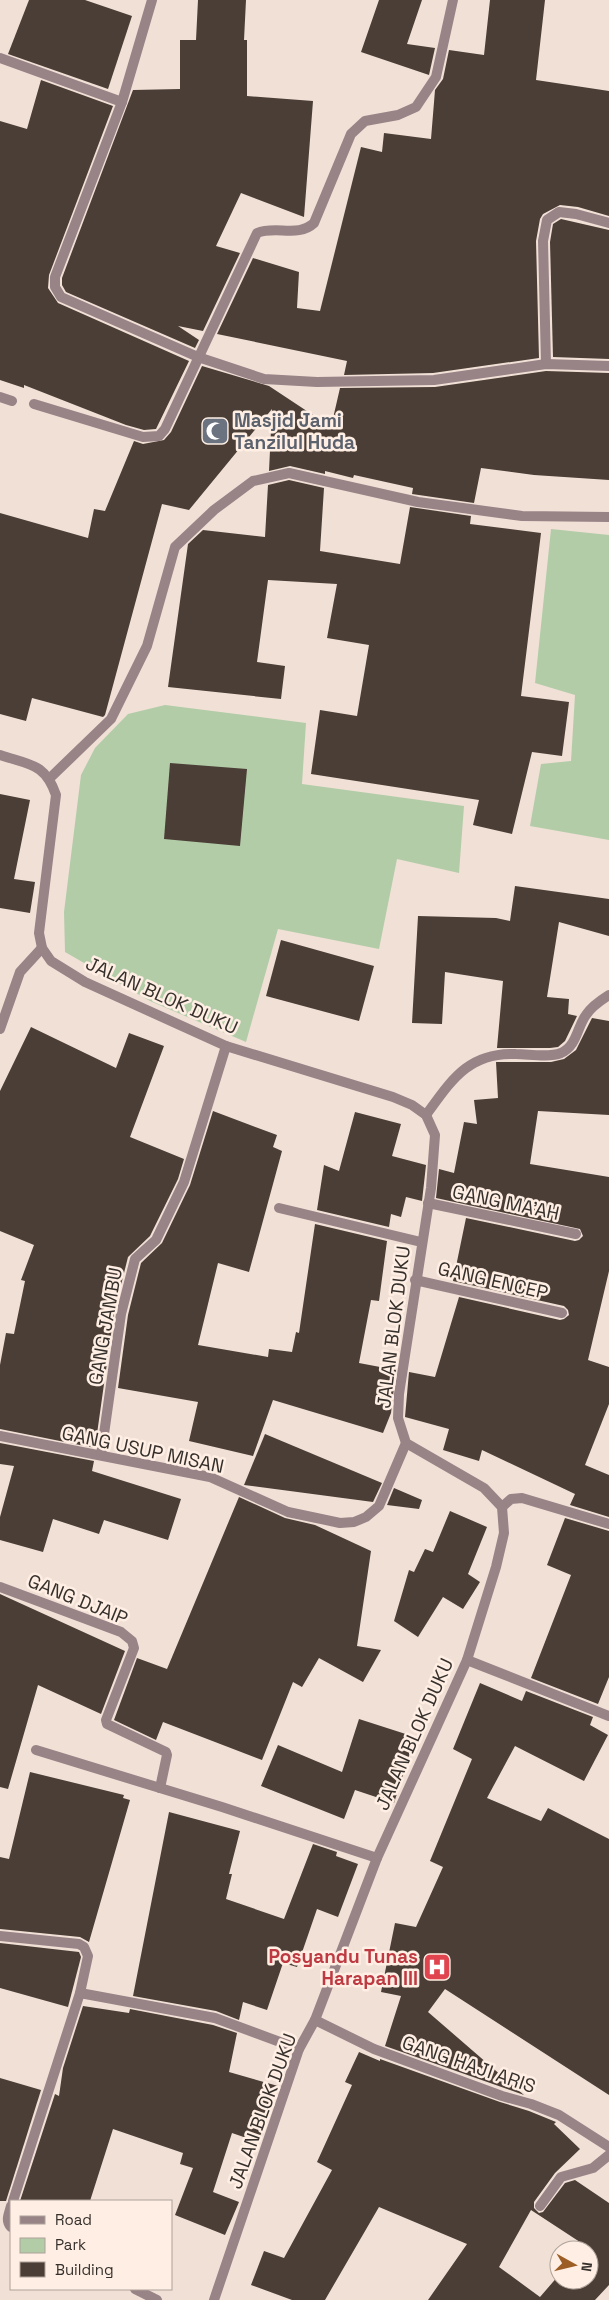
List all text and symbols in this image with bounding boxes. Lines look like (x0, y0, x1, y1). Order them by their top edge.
place label: Masjid Jami Tanzilul Huda (234, 408, 355, 455)
mosque icon: Masjid Jami Tanzilul Huda (200, 416, 230, 446)
street label: JALAN BLOK DUKU (82, 951, 242, 1040)
street label: GANG MA'AH (450, 1179, 562, 1226)
street label: JALAN BLOK DUKU (371, 1244, 416, 1410)
street label: GANG ENCEP (435, 1256, 550, 1305)
street label: GANG JAMBU (83, 1265, 128, 1387)
street label: GANG USUP MISAN (60, 1420, 226, 1479)
street label: GANG DJAIP (24, 1568, 132, 1631)
street label: JALAN BLOK DUKU (370, 1654, 459, 1814)
place label: Posyandu Tunas Harapan III (269, 1944, 418, 1991)
hospital icon: Posyandu Tunas Harapan III (422, 1952, 452, 1982)
street label: JALAN BLOK DUKU (223, 2030, 302, 2192)
street label: GANG HAJI ARIS (399, 2030, 539, 2099)
legend (10, 2200, 172, 2290)
text: Road (55, 2210, 92, 2229)
text: Park (55, 2235, 86, 2254)
north arrow (549, 2240, 599, 2290)
text: Building (55, 2260, 114, 2279)
text: N (577, 2261, 596, 2273)

